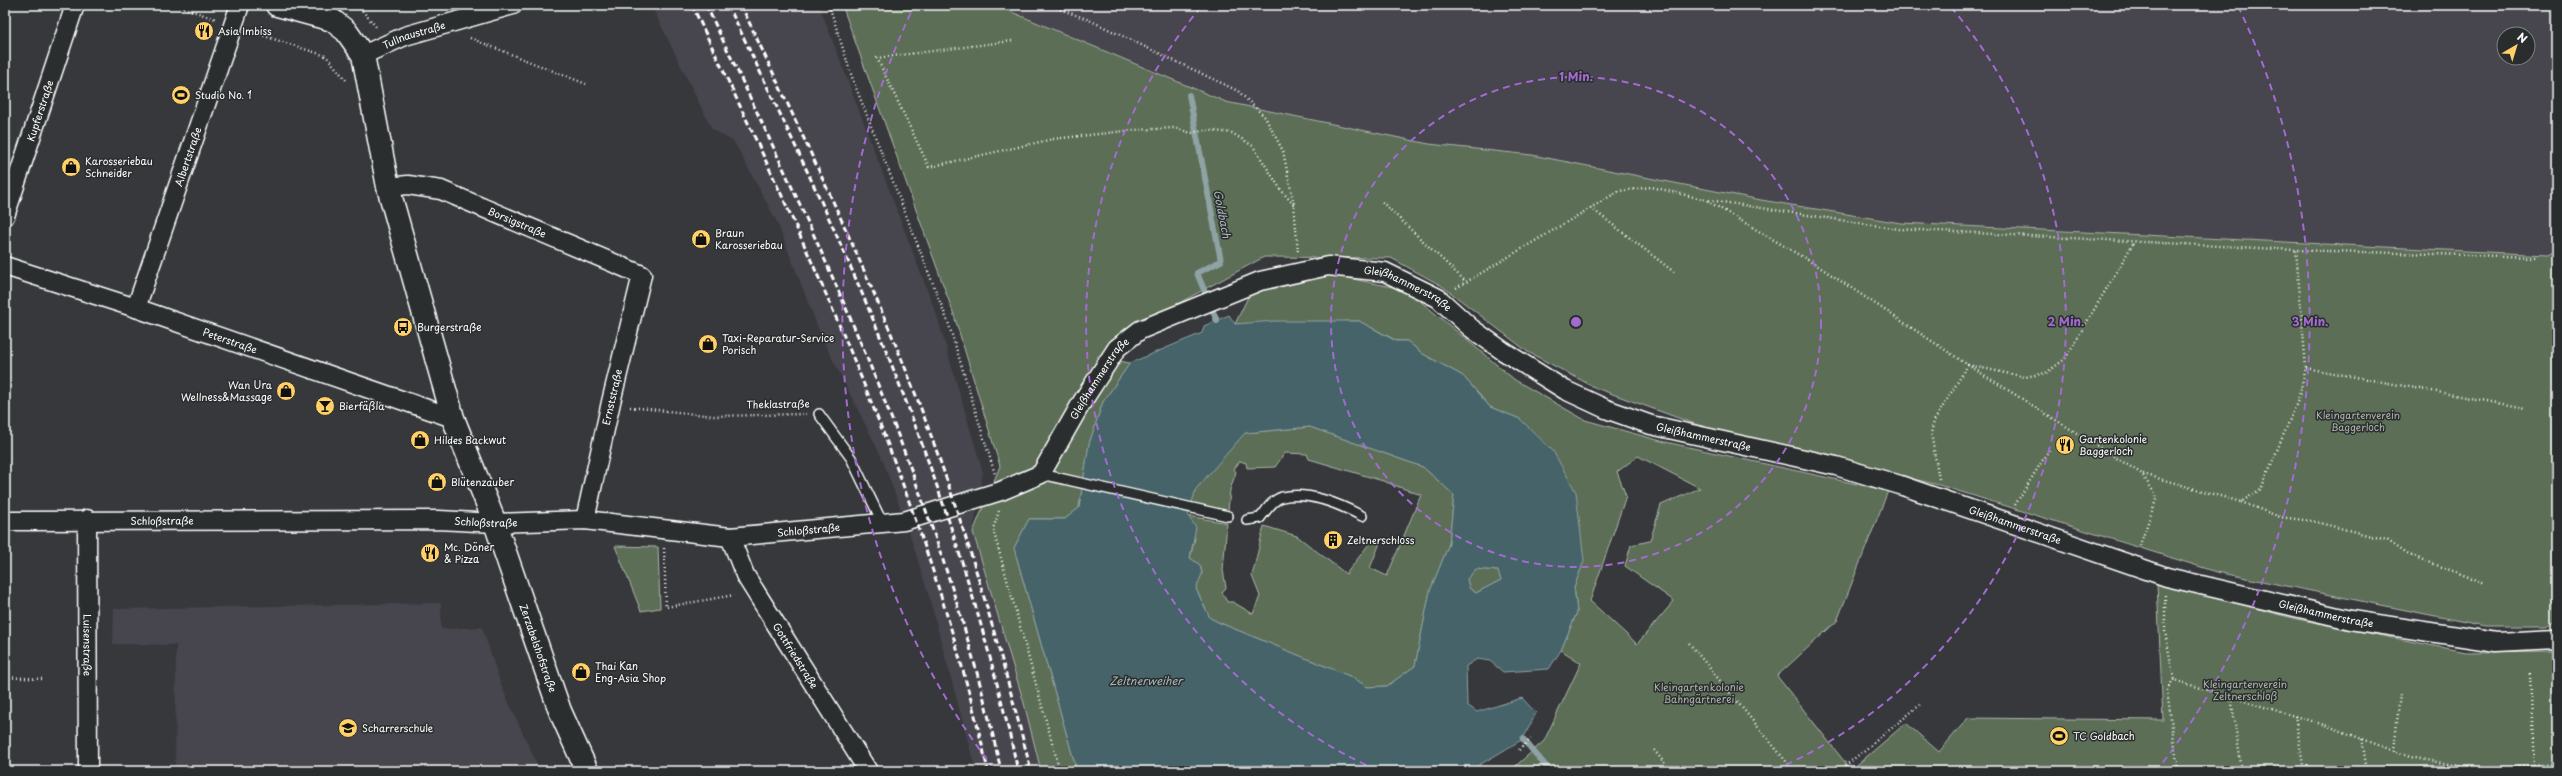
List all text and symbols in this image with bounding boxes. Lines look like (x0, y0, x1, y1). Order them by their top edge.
street label: Tullnaustraße (380, 17, 447, 52)
restaurant icon: Asia Imbiss (193, 20, 215, 42)
place label: Asia Imbiss (218, 23, 272, 38)
north arrow (2496, 26, 2536, 66)
text: N (2514, 28, 2531, 47)
text: 1 Min. (1559, 67, 1593, 85)
street label: Kupferstraße (22, 78, 57, 143)
sports icon: Studio No. 1 (170, 84, 192, 106)
place label: Studio No. 1 (195, 87, 252, 102)
street label: Albertstraße (170, 125, 205, 188)
place label: Karosseriebau Schneider (85, 153, 153, 180)
shop icon: Karosseriebau Schneider (60, 156, 82, 178)
water label: Goldbach (1209, 188, 1236, 240)
street label: Borsigstraße (486, 203, 549, 241)
place label: Braun Karosseriebau (715, 225, 783, 252)
shop icon: Braun Karosseriebau (690, 228, 712, 250)
street label: Gleißhammerstraße (1363, 262, 1456, 314)
text: 2 Min. (2048, 312, 2084, 330)
text: 3 Min. (2292, 312, 2328, 330)
centre of rings (1569, 315, 1583, 329)
bus stop icon: Burgerstraße (392, 316, 414, 338)
place label: Burgerstraße (417, 319, 481, 334)
street label: Peterstraße (201, 324, 259, 357)
place label: Taxi-Reparatur-Service Porisch (722, 330, 834, 357)
shop icon: Taxi-Reparatur-Service Porisch (697, 333, 719, 355)
street label: Gleißhammerstraße (1066, 334, 1132, 422)
street label: Ernststraße (598, 367, 625, 426)
place label: Wan Ura Wellness&Massage (181, 377, 273, 404)
shop icon: Wan Ura Wellness&Massage (275, 380, 297, 402)
bar icon: Bierfäßla (314, 395, 336, 417)
street label: Theklastraße (746, 395, 810, 412)
place label: Bierfäßla (339, 398, 385, 413)
park label: Kleingartenverein Baggerloch (2316, 407, 2400, 434)
street label: Gleißhammerstraße (1655, 418, 1753, 454)
shop icon: Hildes Backwut (409, 429, 431, 451)
place label: Gartenkolonie Baggerloch (2079, 431, 2148, 458)
place label: Hildes Backwut (434, 432, 506, 447)
restaurant icon: Gartenkolonie Baggerloch (2054, 434, 2076, 456)
shop icon: Blütenzauber (426, 471, 448, 493)
place label: Blütenzauber (451, 474, 515, 489)
street label: Gleißhammerstraße (1967, 501, 2063, 547)
street label: Schloßstraße (130, 513, 194, 528)
street label: Schloßstraße (454, 513, 518, 530)
street label: Schloßstraße (776, 519, 841, 540)
building icon: Zeltnerschloss (1322, 529, 1344, 551)
place label: Zeltnerschloss (1347, 532, 1415, 547)
place label: Mc. Döner & Pizza (444, 539, 495, 566)
restaurant icon: Mc. Döner & Pizza (419, 542, 441, 564)
street label: Gleißhammerstraße (2277, 595, 2375, 630)
street label: Zerzabelshofstraße (516, 602, 561, 694)
street label: Luisenstraße (80, 614, 96, 676)
street label: Gottfriedstraße (770, 619, 822, 691)
place label: Thai Kan Eng-Asia Shop (595, 658, 666, 685)
shop icon: Thai Kan Eng-Asia Shop (570, 661, 592, 683)
water label: Zeltnerweiher (1110, 672, 1184, 689)
park label: Kleingartenverein Zeltnerschloß (2203, 676, 2287, 703)
park label: Kleingartenkolonie Bahngärtnerei (1654, 679, 1745, 706)
school or university icon: Scharrerschule (337, 717, 359, 739)
place label: Scharrerschule (362, 720, 434, 735)
sports icon: TC Goldbach (2048, 725, 2070, 747)
place label: TC Goldbach (2073, 728, 2135, 743)

